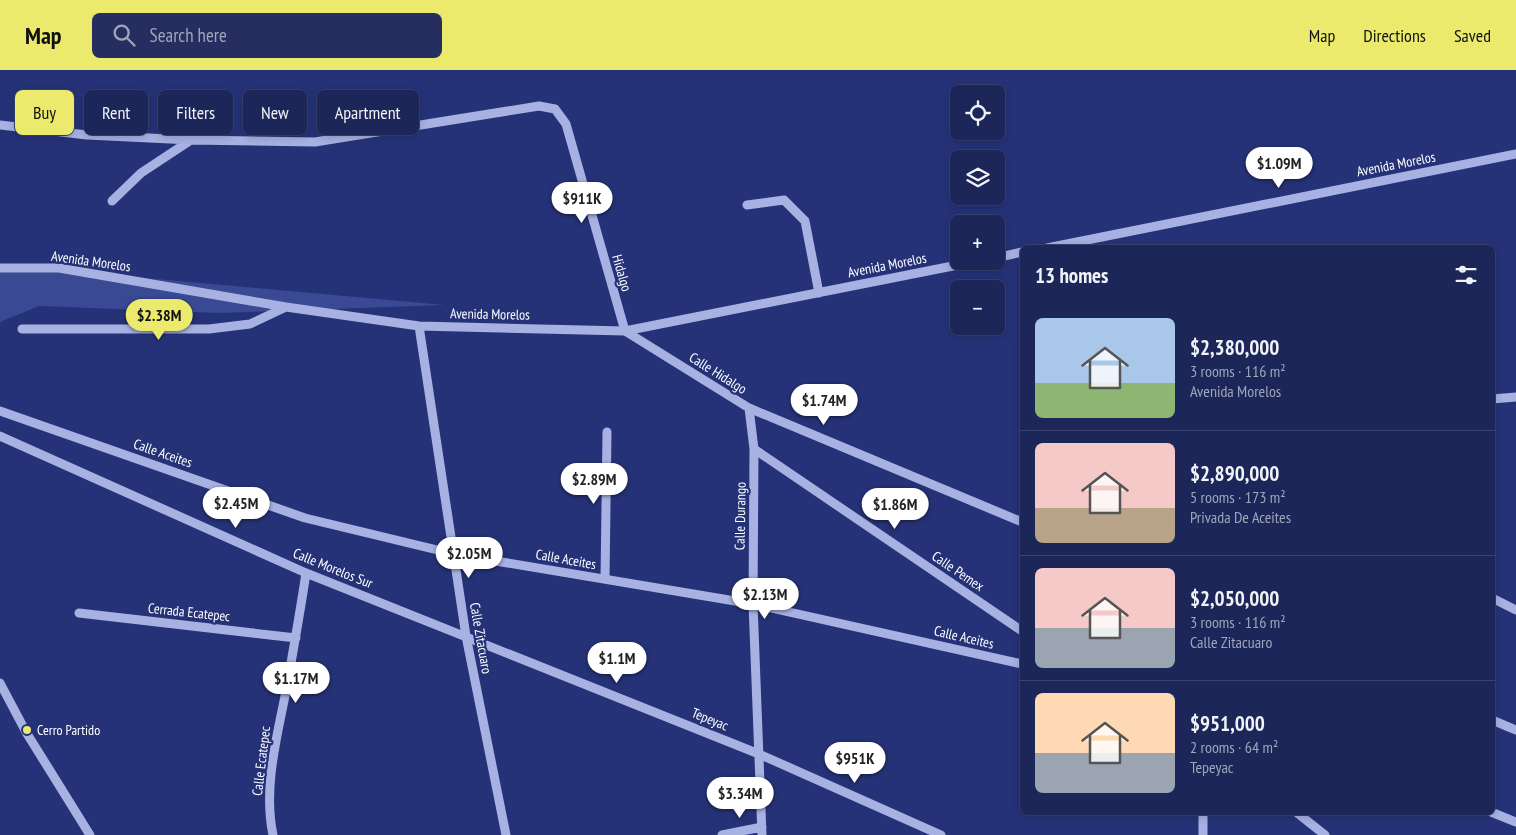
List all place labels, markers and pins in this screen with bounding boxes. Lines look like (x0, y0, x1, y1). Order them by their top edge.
pin: $1.09M (1238, 146, 1320, 189)
pin: $911K (547, 182, 617, 224)
pin: $2.38M (118, 298, 200, 341)
pin: $1.74M (783, 384, 865, 426)
pin: $2.89M (553, 462, 635, 505)
pin: $2.45M (195, 486, 277, 529)
pin: $1.86M (854, 488, 936, 530)
pin: $2.05M (428, 536, 510, 579)
pin: $2.13M (724, 578, 806, 620)
pin: $1.1M (582, 642, 652, 684)
pin: $1.17M (255, 662, 337, 704)
place label: Cerro Partido (37, 721, 100, 739)
marker: Cerro Partido (21, 724, 33, 736)
pin: $951K (820, 742, 890, 784)
pin: $3.34M (699, 776, 781, 819)

